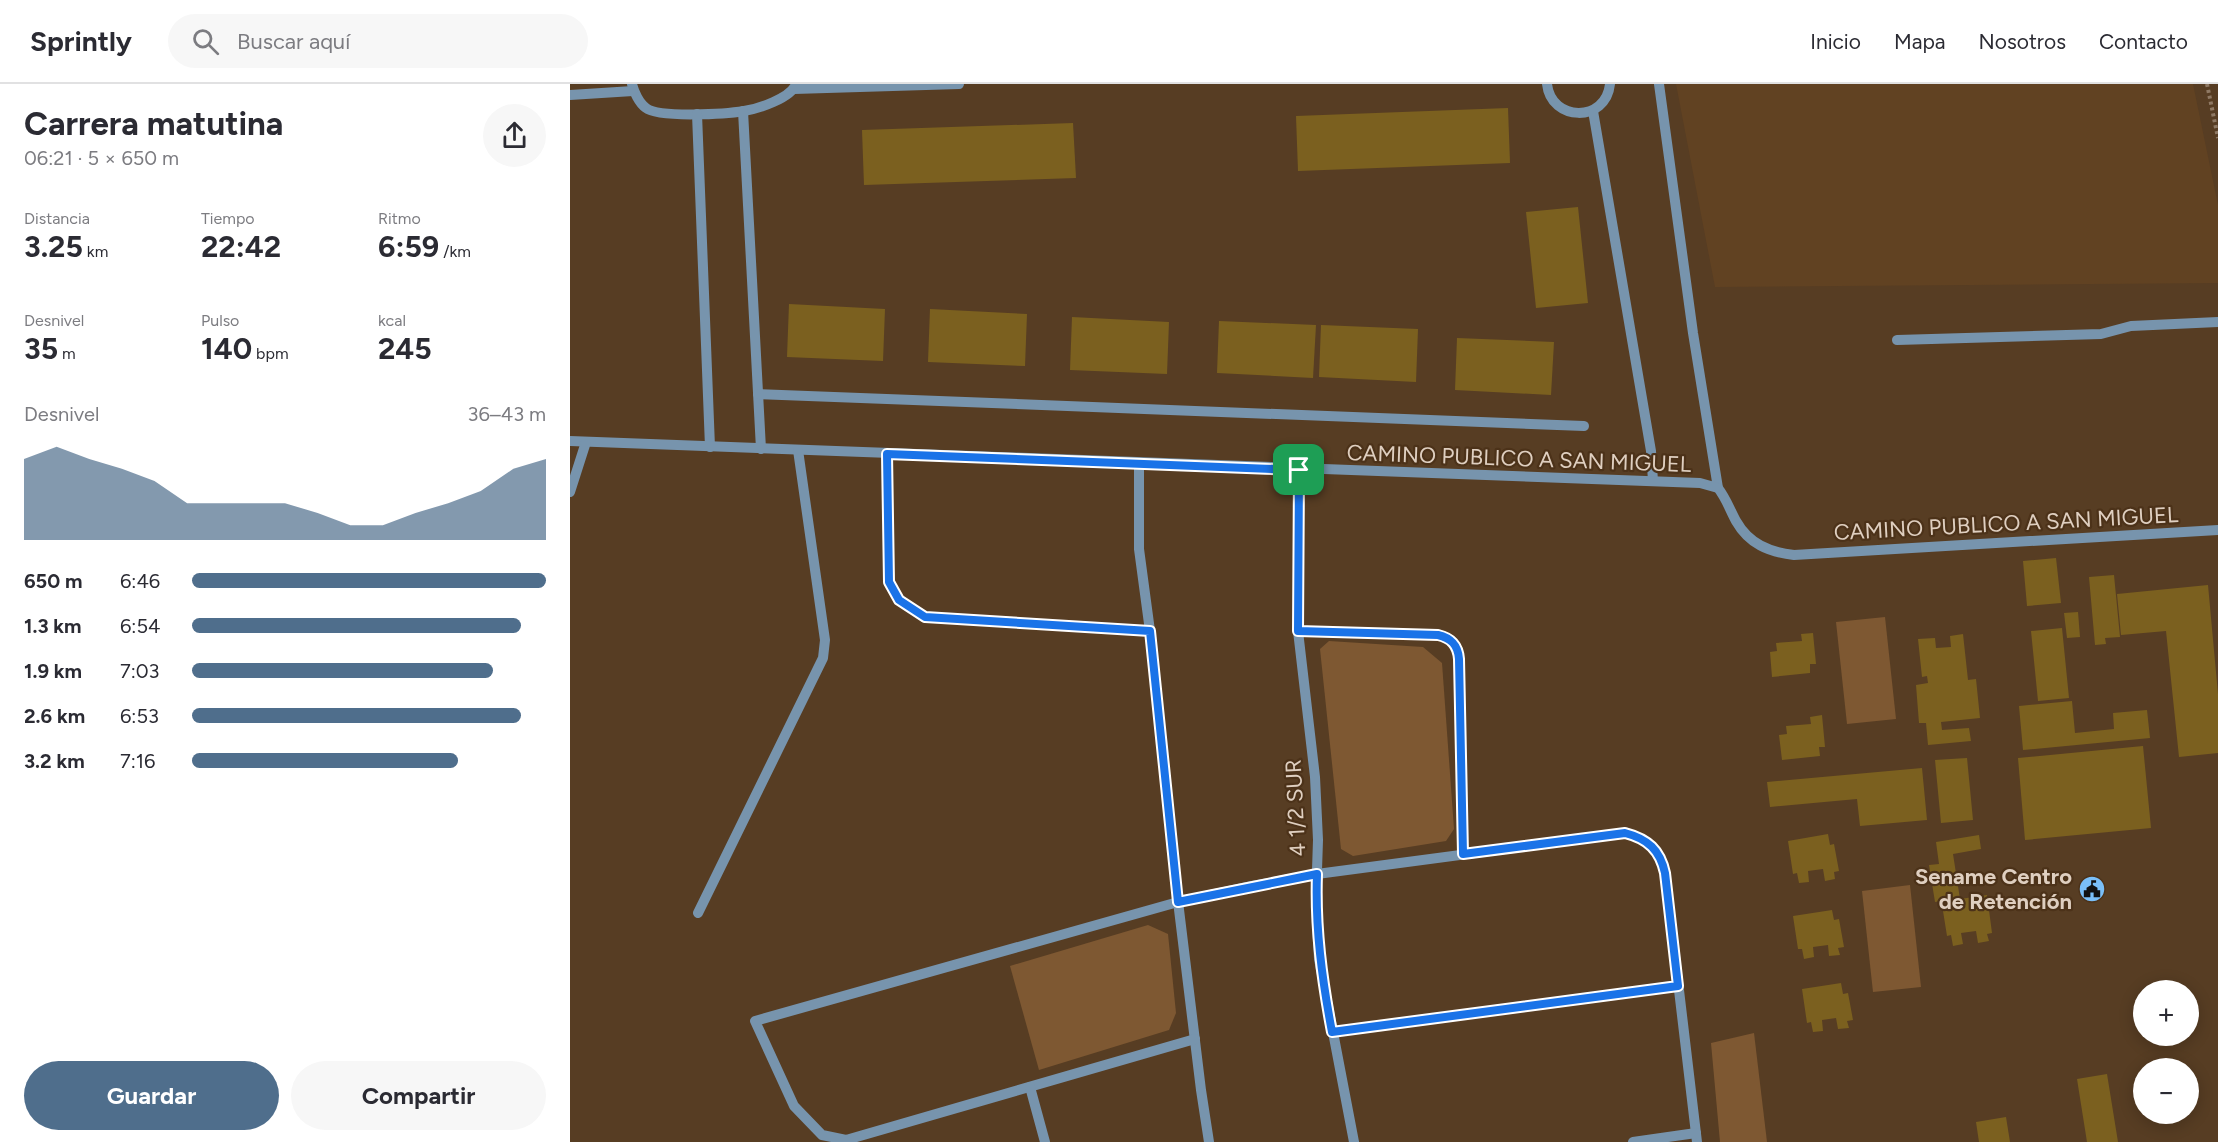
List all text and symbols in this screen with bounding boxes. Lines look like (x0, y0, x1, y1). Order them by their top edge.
search box (168, 14, 588, 68)
text: Sprintly (30, 24, 132, 58)
icon: search (189, 25, 222, 58)
text: Buscar aquí (237, 28, 350, 55)
text: Inicio (1810, 29, 1861, 54)
text: Mapa (1894, 29, 1946, 54)
text: Nosotros (1979, 29, 2066, 54)
text: Contacto (2099, 29, 2188, 54)
text: Carrera matutina (24, 104, 283, 143)
button: share (483, 104, 546, 167)
text: 06:21 · 5 × 650 m (24, 146, 179, 170)
text: Distancia (24, 209, 90, 228)
text: Tiempo (201, 209, 255, 228)
text: Ritmo (378, 209, 421, 228)
text: 3.25 (24, 228, 83, 265)
text: 22:42 (201, 228, 281, 265)
text: 6:59 (378, 228, 439, 265)
text: km (83, 242, 108, 261)
text: /km (439, 242, 471, 261)
text: Desnivel (24, 311, 84, 330)
text: Pulso (201, 311, 239, 330)
text: kcal (378, 311, 406, 330)
text: 35 (24, 330, 58, 367)
text: 140 (201, 330, 252, 367)
text: 245 (378, 330, 432, 367)
text: m (58, 344, 76, 363)
text: bpm (252, 344, 289, 363)
text: Desnivel (24, 402, 99, 426)
text: 36–43 m (468, 402, 546, 426)
street label: CAMINO PUBLICO A SAN MIGUEL (1346, 439, 1692, 478)
pin (1273, 444, 1324, 495)
icon: arrive (1282, 453, 1315, 486)
street label: CAMINO PUBLICO A SAN MIGUEL (1833, 501, 2179, 546)
text: 650 m (24, 569, 82, 593)
text: 6:46 (120, 569, 160, 593)
text: 1.3 km (24, 614, 81, 638)
text: 6:54 (120, 614, 160, 638)
text: 1.9 km (24, 659, 82, 683)
text: 7:03 (120, 659, 160, 683)
text: 2.6 km (24, 704, 85, 728)
text: 6:53 (120, 704, 159, 728)
text: 3.2 km (24, 749, 85, 773)
text: 7:16 (120, 749, 155, 773)
street label: 4 1/2 SUR (1279, 759, 1312, 857)
place label: Sename Centro de Retención (1915, 863, 2072, 915)
public building icon: Sename Centro de Retención (2077, 874, 2107, 904)
map controls (2133, 980, 2199, 1124)
button: + (2133, 980, 2199, 1046)
button: − (2133, 1058, 2199, 1124)
button: Guardar (24, 1061, 279, 1130)
button: Compartir (291, 1061, 546, 1130)

